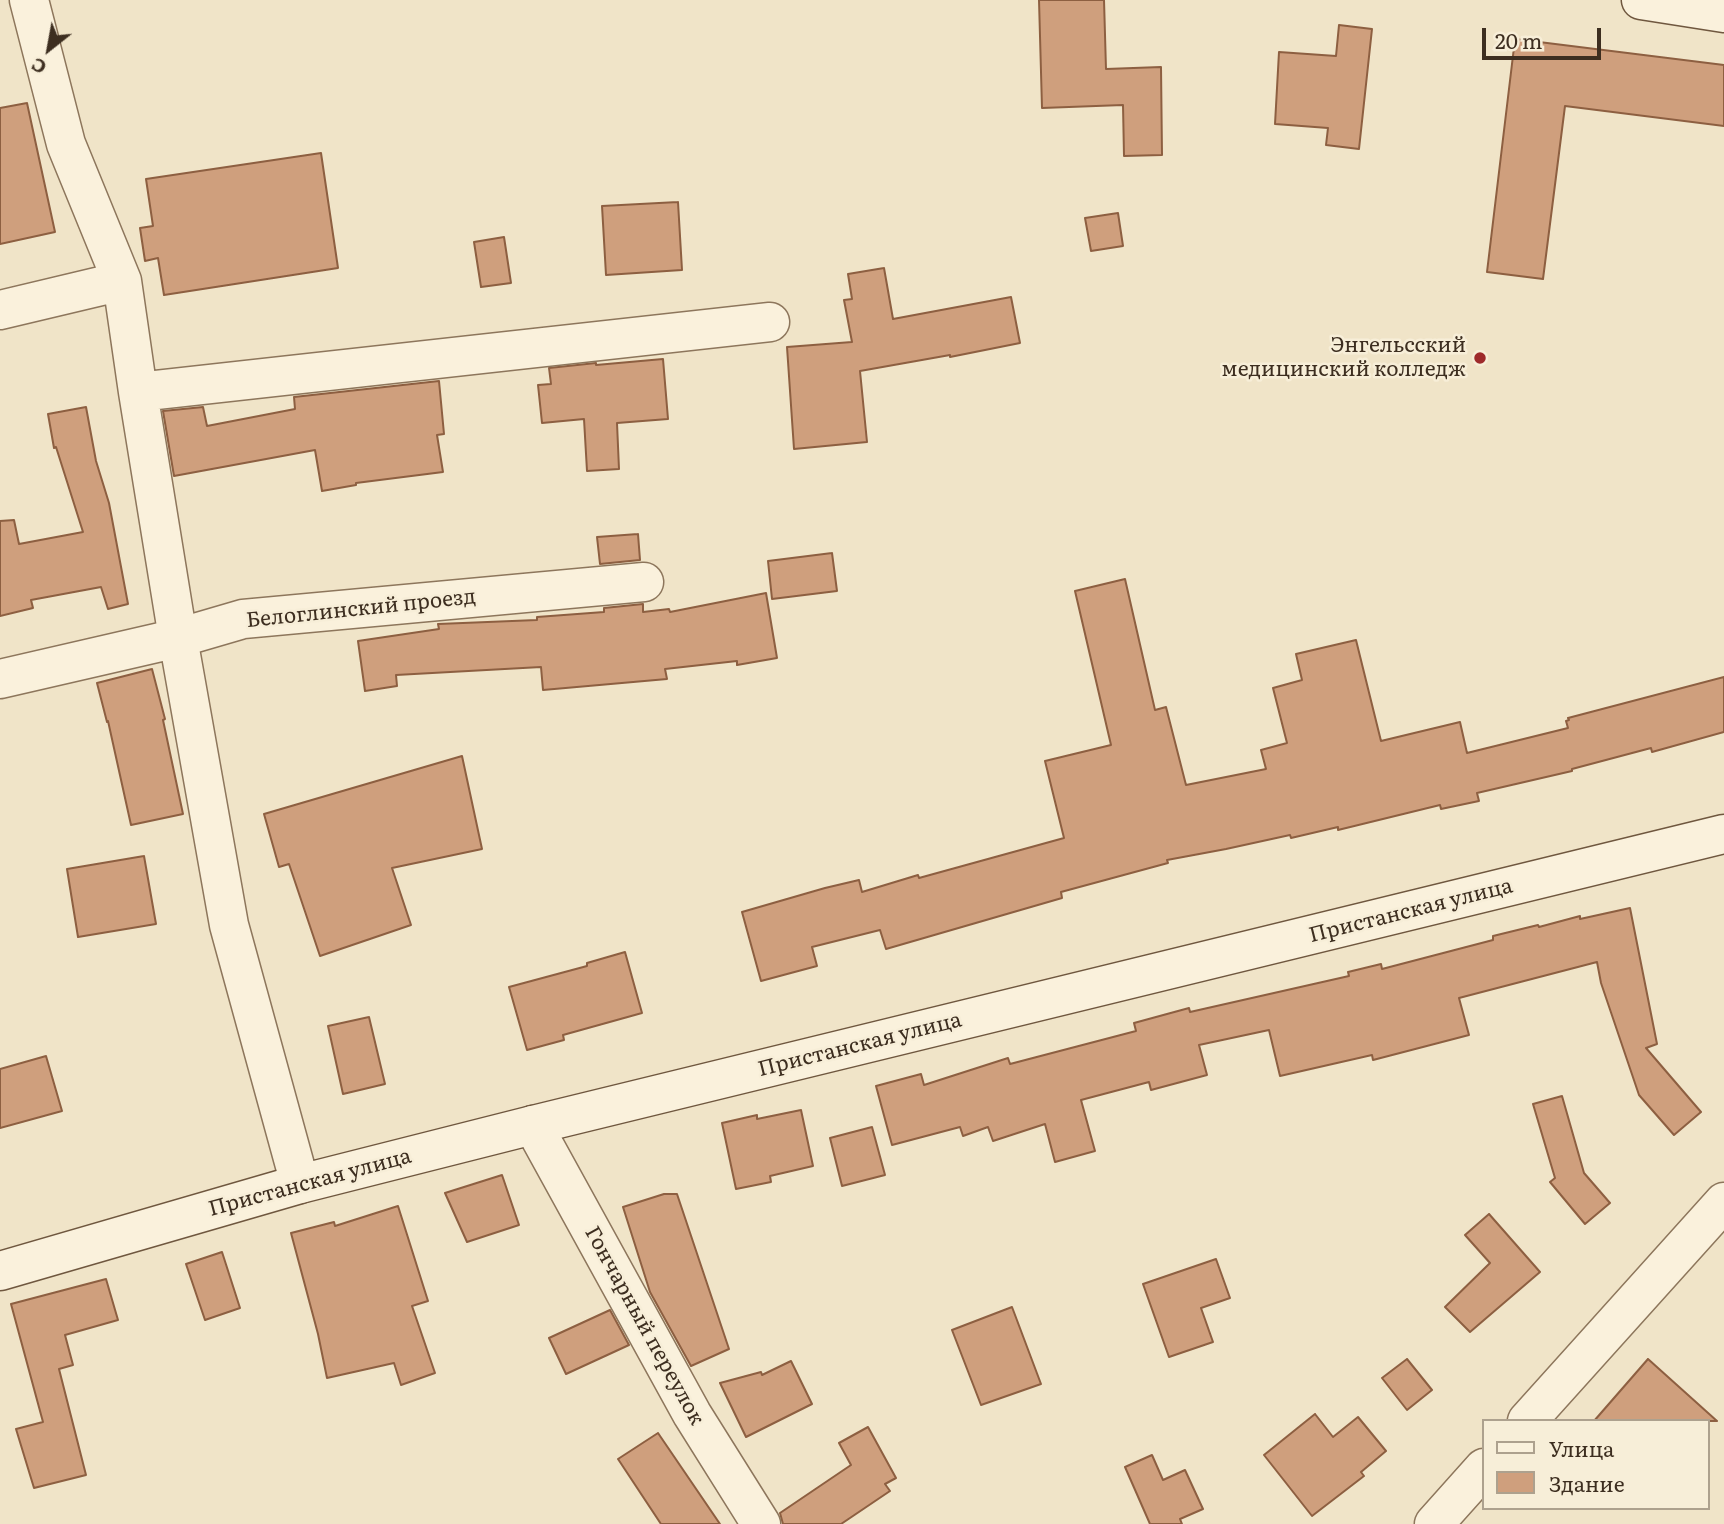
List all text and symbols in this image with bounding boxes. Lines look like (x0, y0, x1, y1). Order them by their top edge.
north arrow (14, 14, 84, 84)
scale bar (1486, 14, 1605, 58)
text: 20 m (1495, 24, 1542, 55)
text: С (25, 52, 51, 82)
place label: Энгельсский медицинский колледж (1222, 333, 1466, 383)
marker: Энгельсский медицинский колледж (1472, 350, 1488, 366)
street label: Белоглинский проезд (245, 584, 477, 634)
street label: Пристанская улица (1307, 874, 1515, 948)
street label: Пристанская улица (756, 1008, 964, 1082)
street label: Пристанская улица (206, 1144, 414, 1222)
street label: Гончарный переулок (579, 1222, 709, 1430)
legend (1482, 1419, 1710, 1510)
text: Улица (1549, 1432, 1614, 1463)
text: Здание (1549, 1467, 1625, 1498)

